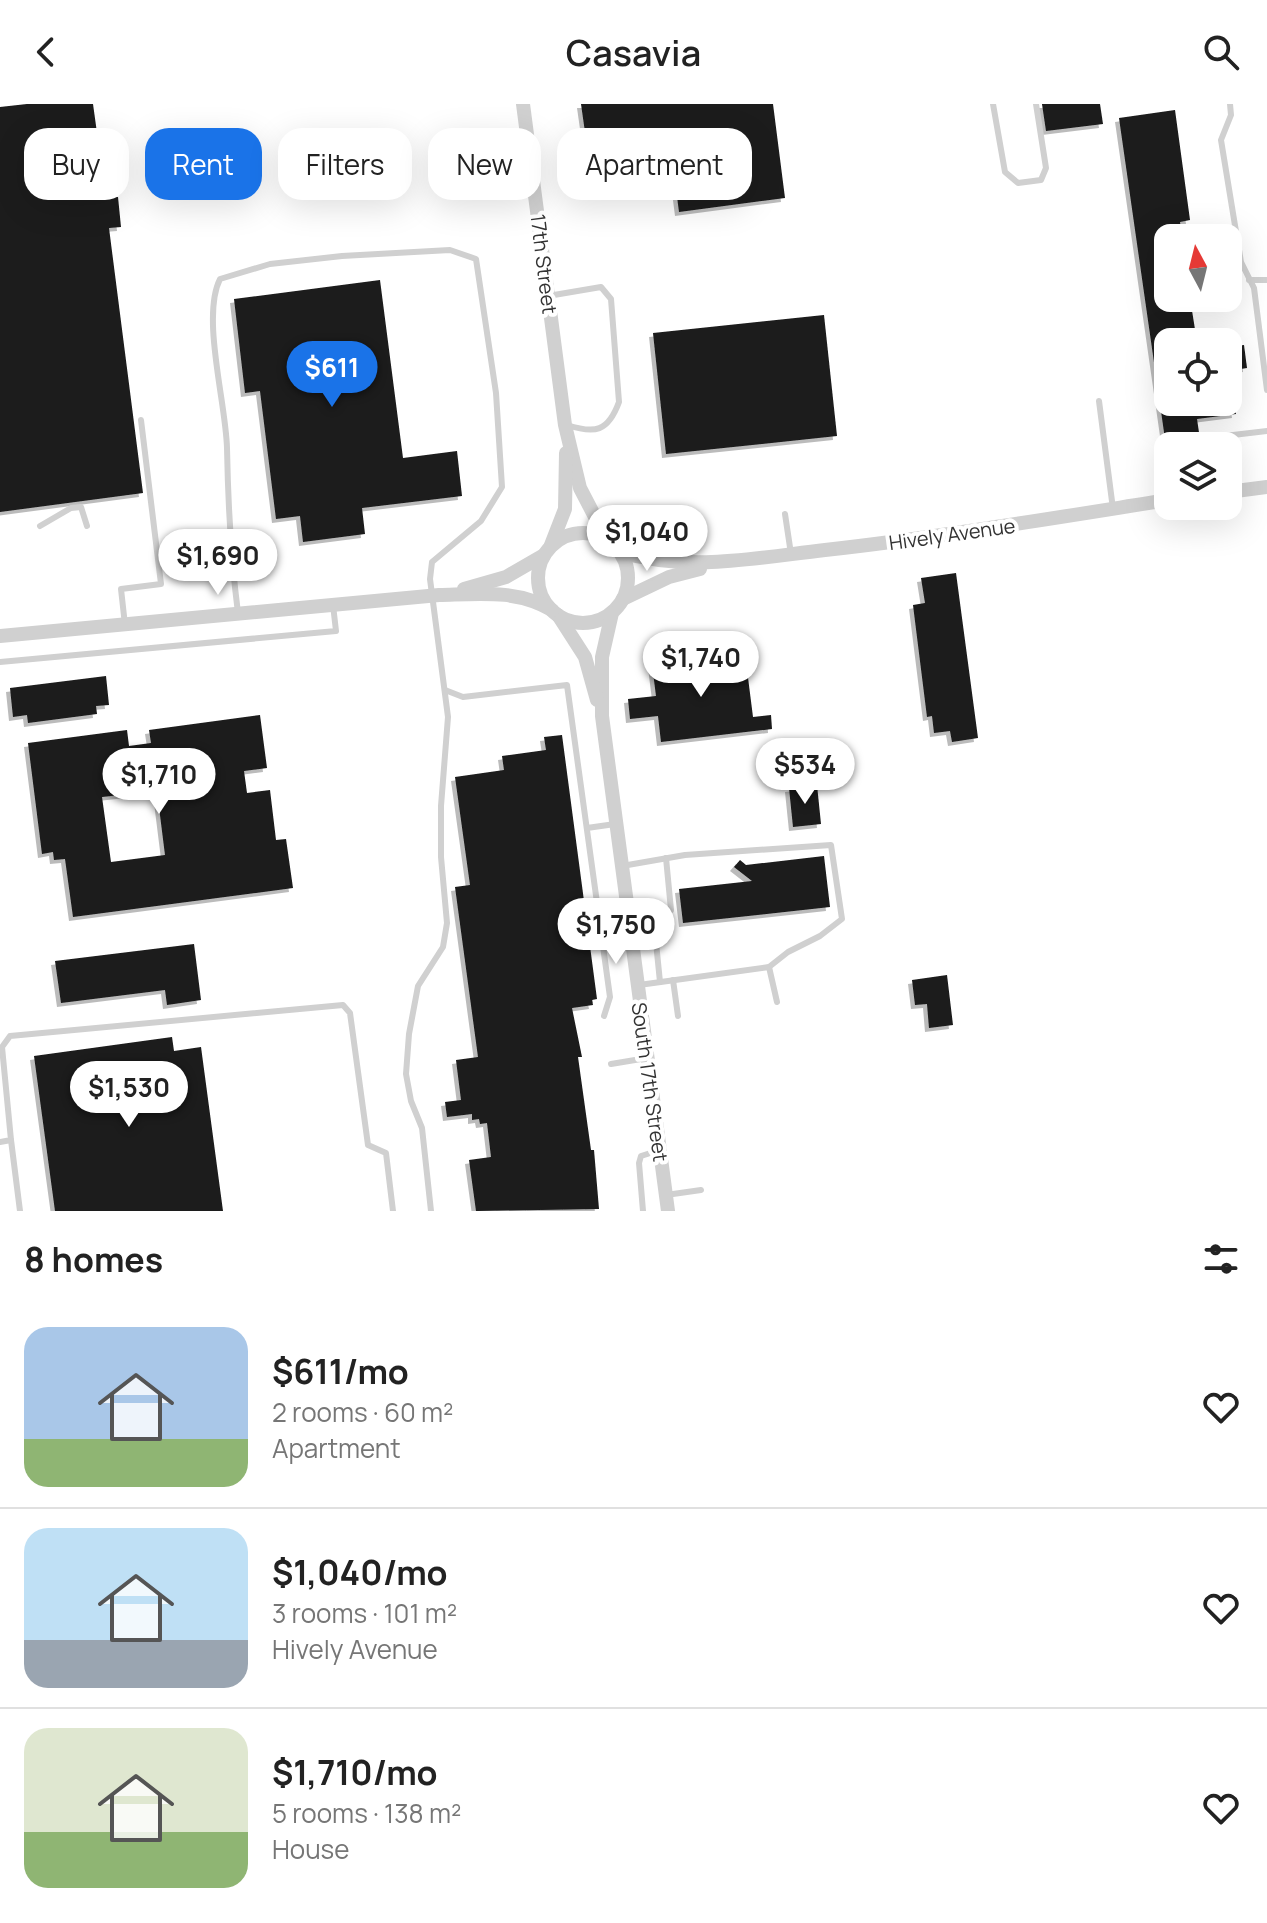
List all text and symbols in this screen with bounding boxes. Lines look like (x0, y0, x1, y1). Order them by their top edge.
text: Casavia (566, 28, 701, 77)
icon: back (24, 30, 68, 74)
icon: search (1199, 30, 1243, 74)
chip: Buy (24, 128, 129, 200)
chip: Rent (145, 128, 262, 200)
chip: Filters (278, 128, 412, 200)
chip: New (428, 128, 541, 200)
chip: Apartment (557, 128, 752, 200)
street label: 17th Street (524, 212, 564, 316)
north arrow (1154, 224, 1242, 312)
map controls (1154, 224, 1242, 520)
button: locate (1154, 328, 1242, 416)
pin: $611 (285, 341, 379, 409)
text: $611 (305, 349, 359, 385)
button: layers (1154, 432, 1242, 520)
pin: $1,040 (582, 505, 712, 573)
street label: Hively Avenue (887, 512, 1017, 556)
text: $1,040 (605, 513, 689, 549)
pin: $1,690 (153, 529, 283, 597)
text: $1,690 (176, 537, 260, 573)
pin: $1,740 (636, 631, 766, 699)
text: $1,740 (661, 639, 741, 675)
pin: $534 (758, 738, 852, 806)
text: $534 (774, 746, 836, 782)
pin: $1,710 (94, 748, 224, 816)
text: $1,710 (121, 756, 197, 792)
pin: $1,750 (551, 898, 681, 966)
text: $1,750 (576, 906, 656, 942)
street label: South 17th Street (625, 1001, 675, 1163)
pin: $1,530 (64, 1061, 194, 1129)
text: $1,530 (88, 1069, 170, 1105)
text: 8 homes (24, 1236, 163, 1282)
icon: filters (1199, 1237, 1243, 1281)
text: $611/mo (272, 1348, 409, 1394)
icon: home (88, 1359, 184, 1455)
icon: heart (1199, 1385, 1243, 1429)
text: 2 rooms · 60 m² (272, 1394, 454, 1430)
text: Apartment (272, 1430, 401, 1466)
text: $1,040/mo (272, 1549, 448, 1595)
icon: home (88, 1560, 184, 1656)
icon: heart (1199, 1586, 1243, 1630)
text: 3 rooms · 101 m² (272, 1595, 457, 1631)
text: Hively Avenue (272, 1631, 438, 1667)
text: $1,710/mo (272, 1749, 438, 1795)
icon: home (88, 1760, 184, 1856)
icon: heart (1199, 1786, 1243, 1830)
text: 5 rooms · 138 m² (272, 1795, 461, 1831)
text: House (272, 1831, 349, 1867)

